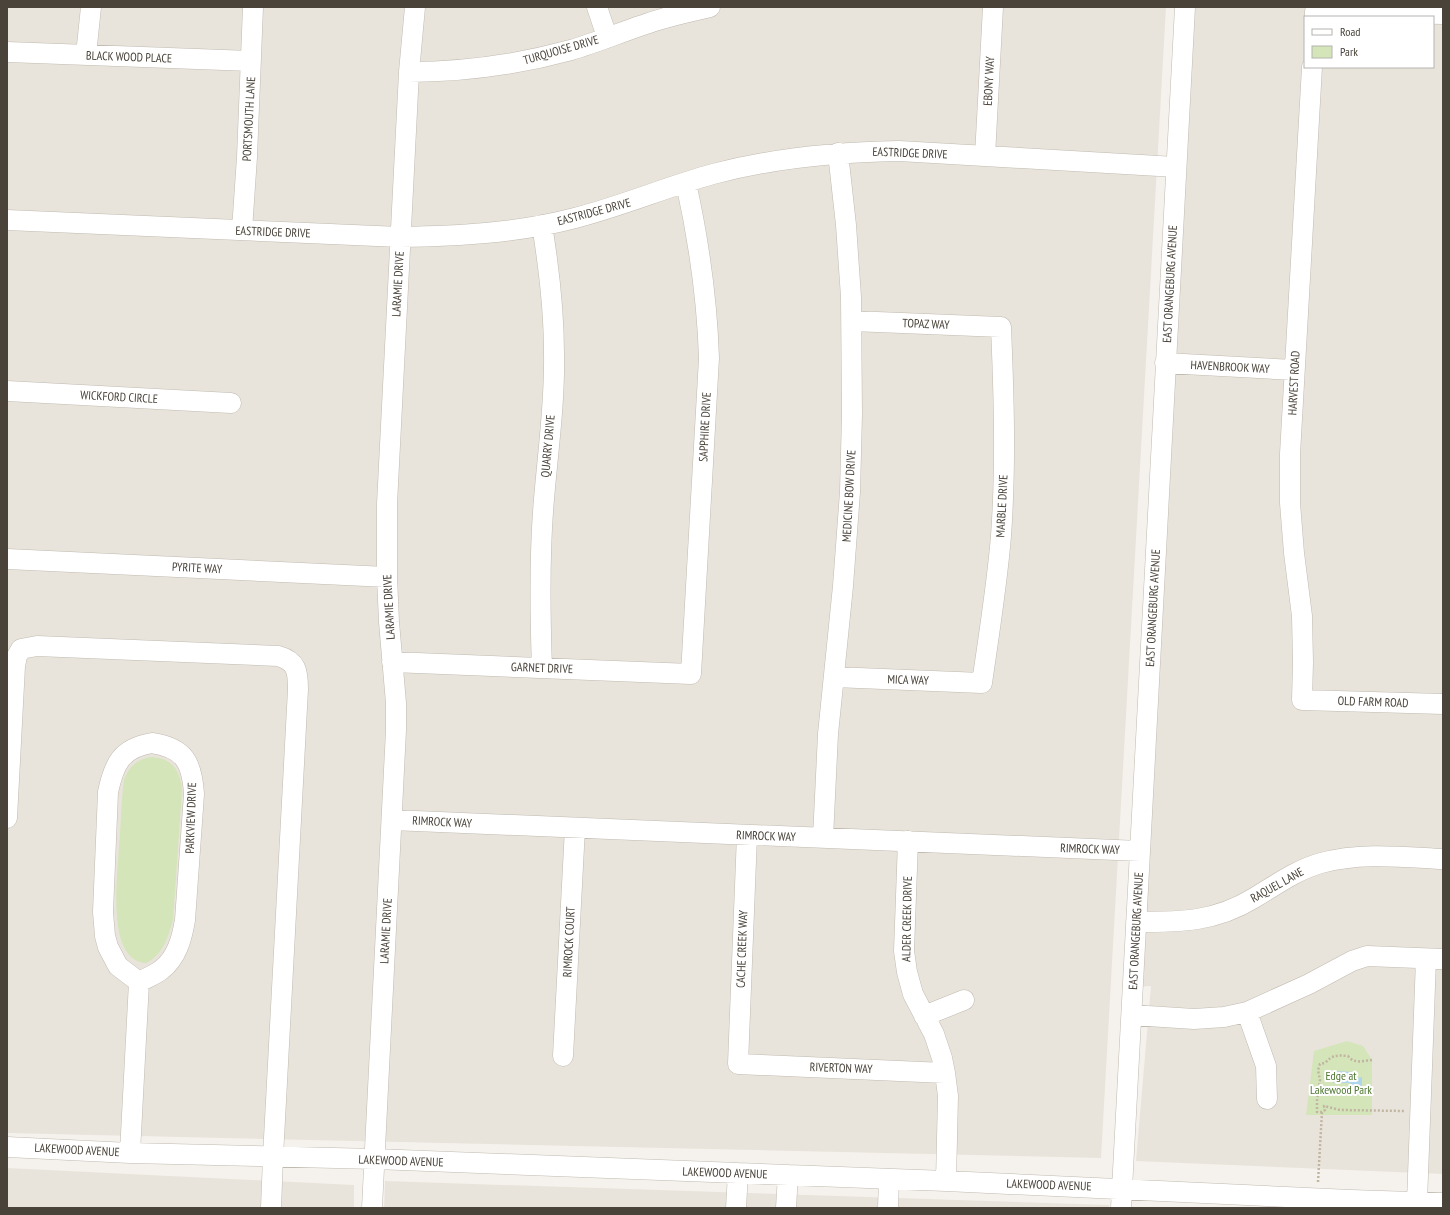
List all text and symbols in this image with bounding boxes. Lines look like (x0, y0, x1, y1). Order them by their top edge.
legend (1304, 16, 1434, 68)
text: Road (1340, 24, 1360, 39)
street label: TURQUOISE DRIVE (521, 32, 600, 67)
text: Park (1340, 44, 1358, 59)
street label: BLACK WOOD PLACE (86, 48, 172, 65)
street label: EBONY WAY (980, 55, 997, 106)
street label: PORTSMOUTH LANE (239, 76, 258, 162)
street label: EASTRIDGE DRIVE (872, 144, 948, 161)
street label: EASTRIDGE DRIVE (556, 195, 632, 229)
street label: EASTRIDGE DRIVE (235, 223, 311, 240)
street label: EAST ORANGEBURG AVENUE (1159, 225, 1180, 343)
street label: LARAMIE DRIVE (388, 251, 407, 317)
street label: TOPAZ WAY (902, 315, 950, 332)
street label: HARVEST ROAD (1284, 350, 1303, 416)
street label: HAVENBROOK WAY (1190, 357, 1271, 376)
street label: WICKFORD CIRCLE (80, 387, 158, 406)
street label: SAPPHIRE DRIVE (695, 392, 714, 462)
street label: QUARRY DRIVE (537, 414, 558, 478)
street label: MEDICINE BOW DRIVE (839, 449, 858, 542)
street label: MARBLE DRIVE (992, 474, 1011, 538)
street label: EAST ORANGEBURG AVENUE (1142, 549, 1163, 667)
street label: PYRITE WAY (172, 559, 223, 576)
street label: LARAMIE DRIVE (379, 574, 398, 640)
street label: GARNET DRIVE (511, 659, 573, 676)
street label: MICA WAY (887, 671, 930, 688)
street label: OLD FARM ROAD (1337, 693, 1409, 710)
street label: PARKVIEW DRIVE (182, 782, 199, 854)
street label: RIMROCK WAY (412, 812, 473, 831)
street label: RIMROCK WAY (736, 827, 797, 844)
street label: RIMROCK WAY (1060, 840, 1121, 857)
street label: RAQUEL LANE (1248, 864, 1306, 905)
street label: EAST ORANGEBURG AVENUE (1125, 872, 1146, 990)
street label: ALDER CREEK DRIVE (898, 876, 915, 962)
street label: LARAMIE DRIVE (376, 898, 395, 964)
street label: RIMROCK COURT (559, 906, 578, 978)
street label: CACHE CREEK WAY (733, 909, 750, 988)
street label: RIVERTON WAY (809, 1059, 873, 1076)
park label: Edge at Lakewood Park (1310, 1068, 1372, 1097)
street label: LAKEWOOD AVENUE (34, 1140, 120, 1159)
street label: LAKEWOOD AVENUE (358, 1152, 444, 1169)
street label: LAKEWOOD AVENUE (682, 1164, 768, 1181)
street label: LAKEWOOD AVENUE (1006, 1176, 1092, 1193)

